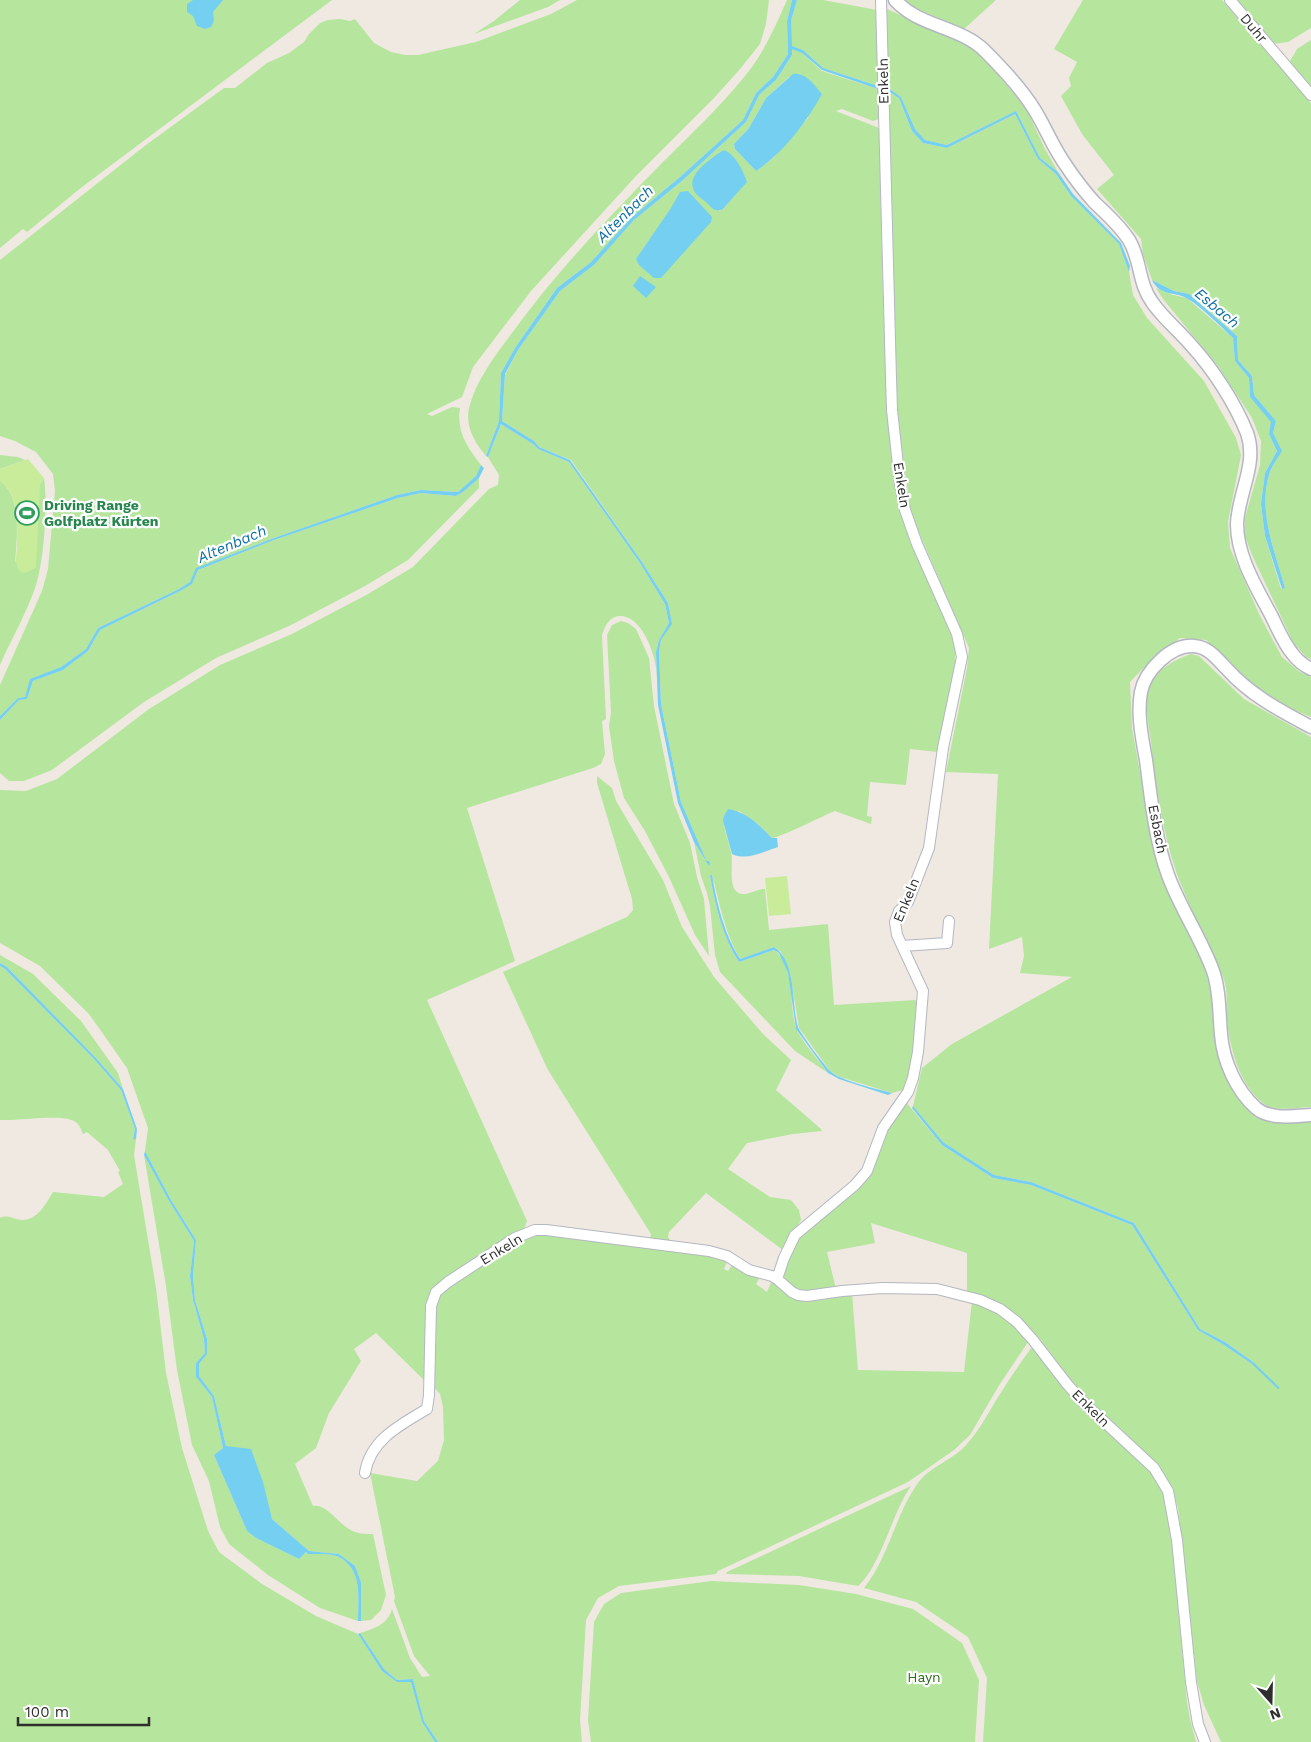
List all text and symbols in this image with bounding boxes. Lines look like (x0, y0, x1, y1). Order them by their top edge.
street label: Duhr (1237, 10, 1271, 46)
street label: Enkeln (875, 58, 891, 104)
water label: Altenbach (592, 182, 657, 247)
water label: Esbach (1191, 284, 1243, 332)
street label: Enkeln (890, 461, 914, 509)
place label: Driving Range Golfplatz Kürten (44, 497, 159, 529)
sports icon: Driving Range Golfplatz Kürten (14, 500, 40, 526)
water label: Altenbach (194, 521, 269, 567)
street label: Esbach (1145, 803, 1171, 855)
street label: Enkeln (890, 876, 922, 924)
street label: Enkeln (477, 1230, 525, 1268)
street label: Enkeln (1069, 1386, 1113, 1430)
park label: Hayn (907, 1669, 941, 1685)
north arrow (1246, 1677, 1296, 1727)
scale bar (18, 1694, 149, 1726)
text: 100 m (25, 1703, 69, 1721)
text: N (1268, 1705, 1283, 1724)

